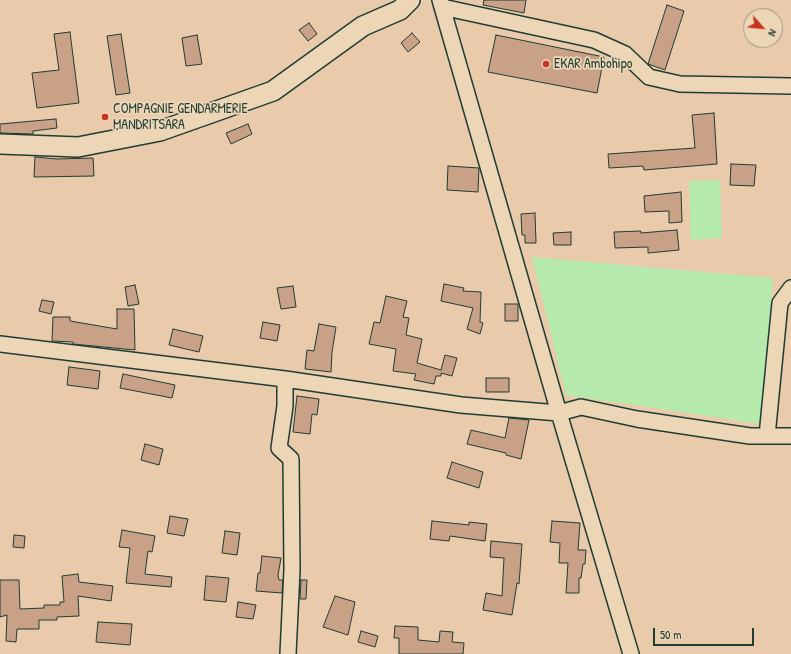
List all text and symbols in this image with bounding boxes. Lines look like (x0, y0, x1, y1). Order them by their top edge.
north arrow (743, 8, 783, 48)
text: N (765, 27, 780, 39)
place label: EKAR Ambohipo (554, 56, 632, 72)
marker: EKAR Ambohipo (541, 59, 551, 69)
place label: COMPAGNIE GENDARMERIE MANDRITSARA (113, 101, 248, 134)
marker: COMPAGNIE GENDARMERIE MANDRITSARA (100, 112, 110, 122)
scale bar (655, 620, 756, 646)
text: 50 m (660, 626, 681, 643)

